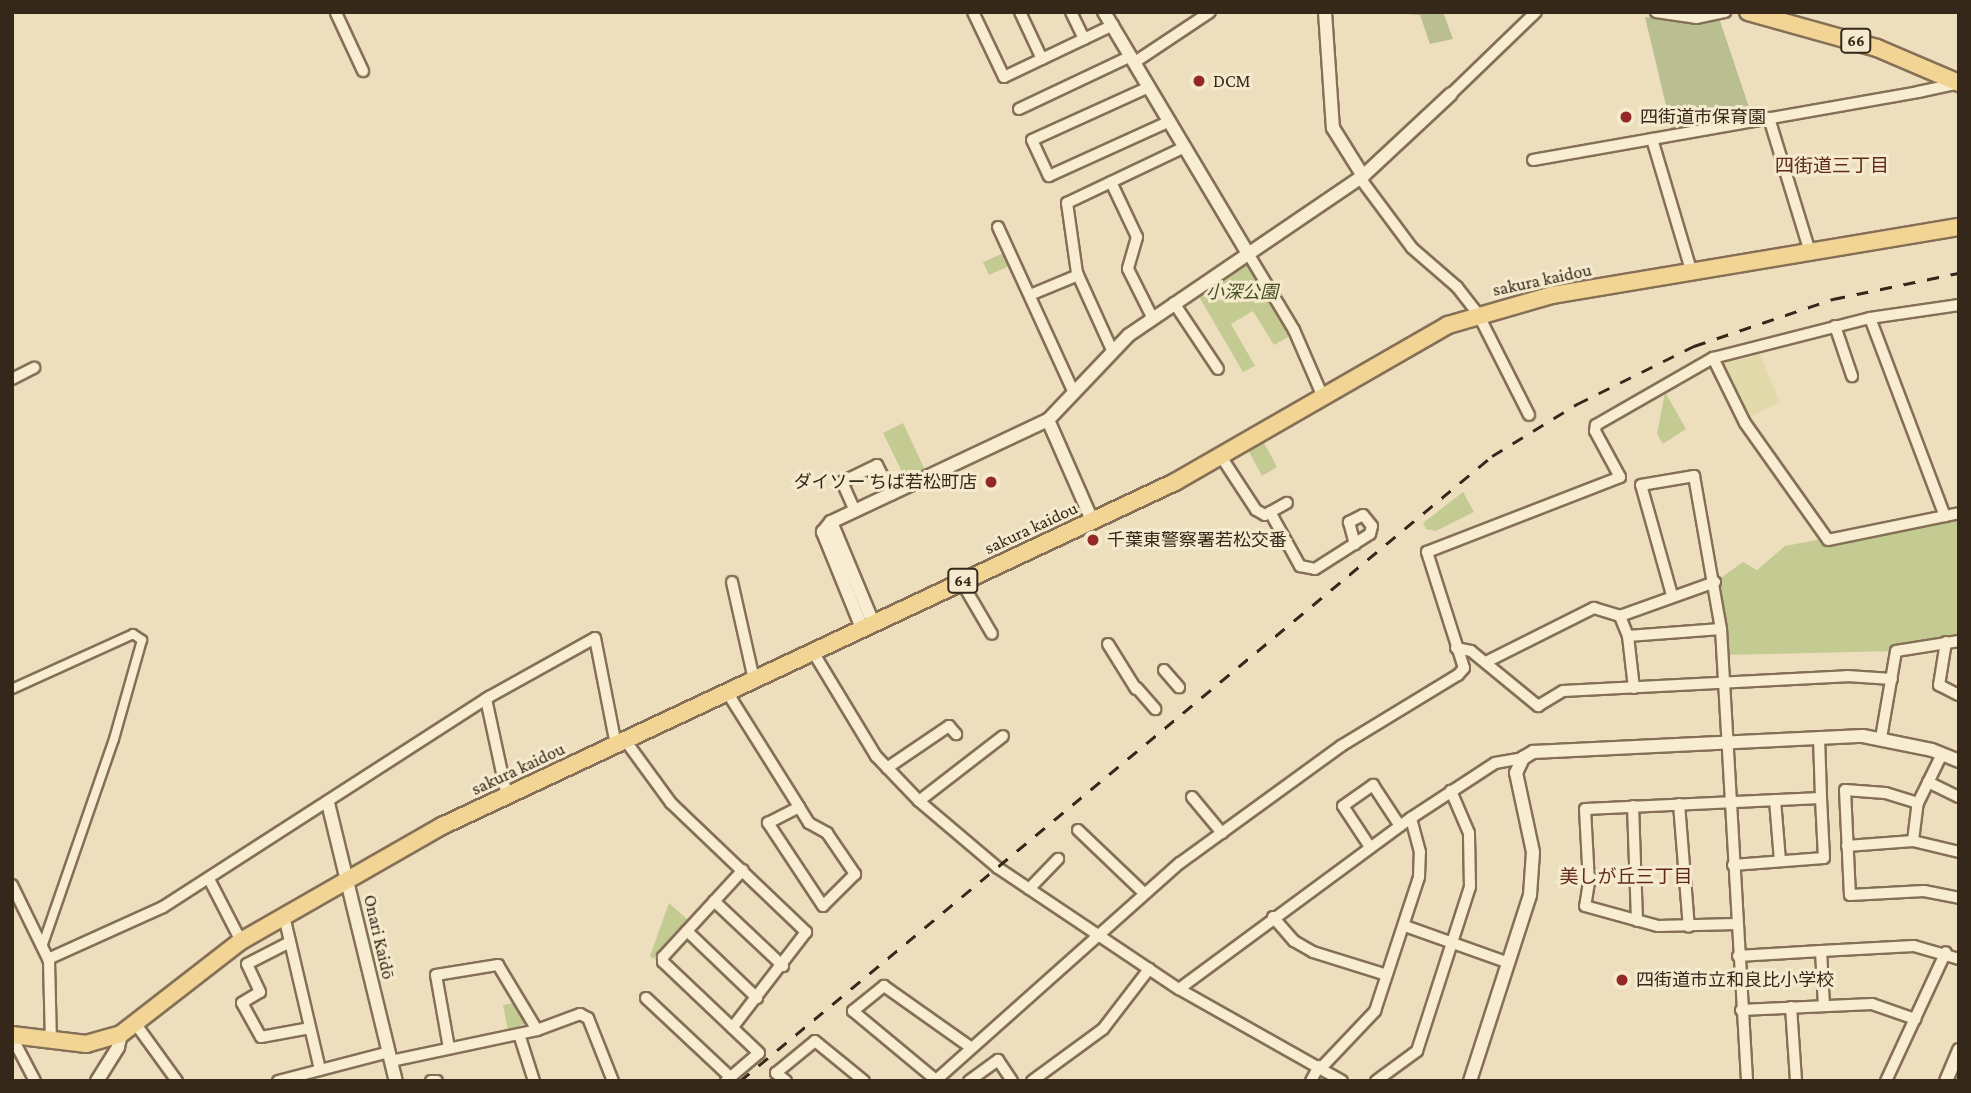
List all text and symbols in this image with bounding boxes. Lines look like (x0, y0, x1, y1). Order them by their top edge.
road number: 66 (1840, 28, 1872, 54)
place label: DCM (1213, 70, 1251, 92)
marker: DCM (1191, 73, 1207, 89)
place label: 四街道市保育園 (1640, 106, 1766, 128)
marker: 四街道市保育園 (1618, 109, 1634, 125)
district label: 四街道三丁目 (1775, 155, 1889, 177)
street label: sakura kaidou (1491, 259, 1593, 301)
park label: 小深公園 (1206, 281, 1278, 303)
place label: ダイソー ちば若松町店 (794, 471, 977, 493)
marker: ダイソー ちば若松町店 (983, 474, 999, 490)
street label: sakura kaidou (981, 497, 1081, 559)
place label: 千葉東警察署若松交番 (1107, 529, 1287, 551)
marker: 千葉東警察署若松交番 (1085, 532, 1101, 548)
road number: 64 (947, 568, 979, 594)
street label: sakura kaidou (468, 738, 568, 800)
district label: 美しが丘三丁目 (1560, 866, 1692, 888)
street label: Onari Kaidō (359, 893, 399, 981)
place label: 四街道市立和良比小学校 (1636, 969, 1834, 991)
marker: 四街道市立和良比小学校 (1614, 972, 1630, 988)

